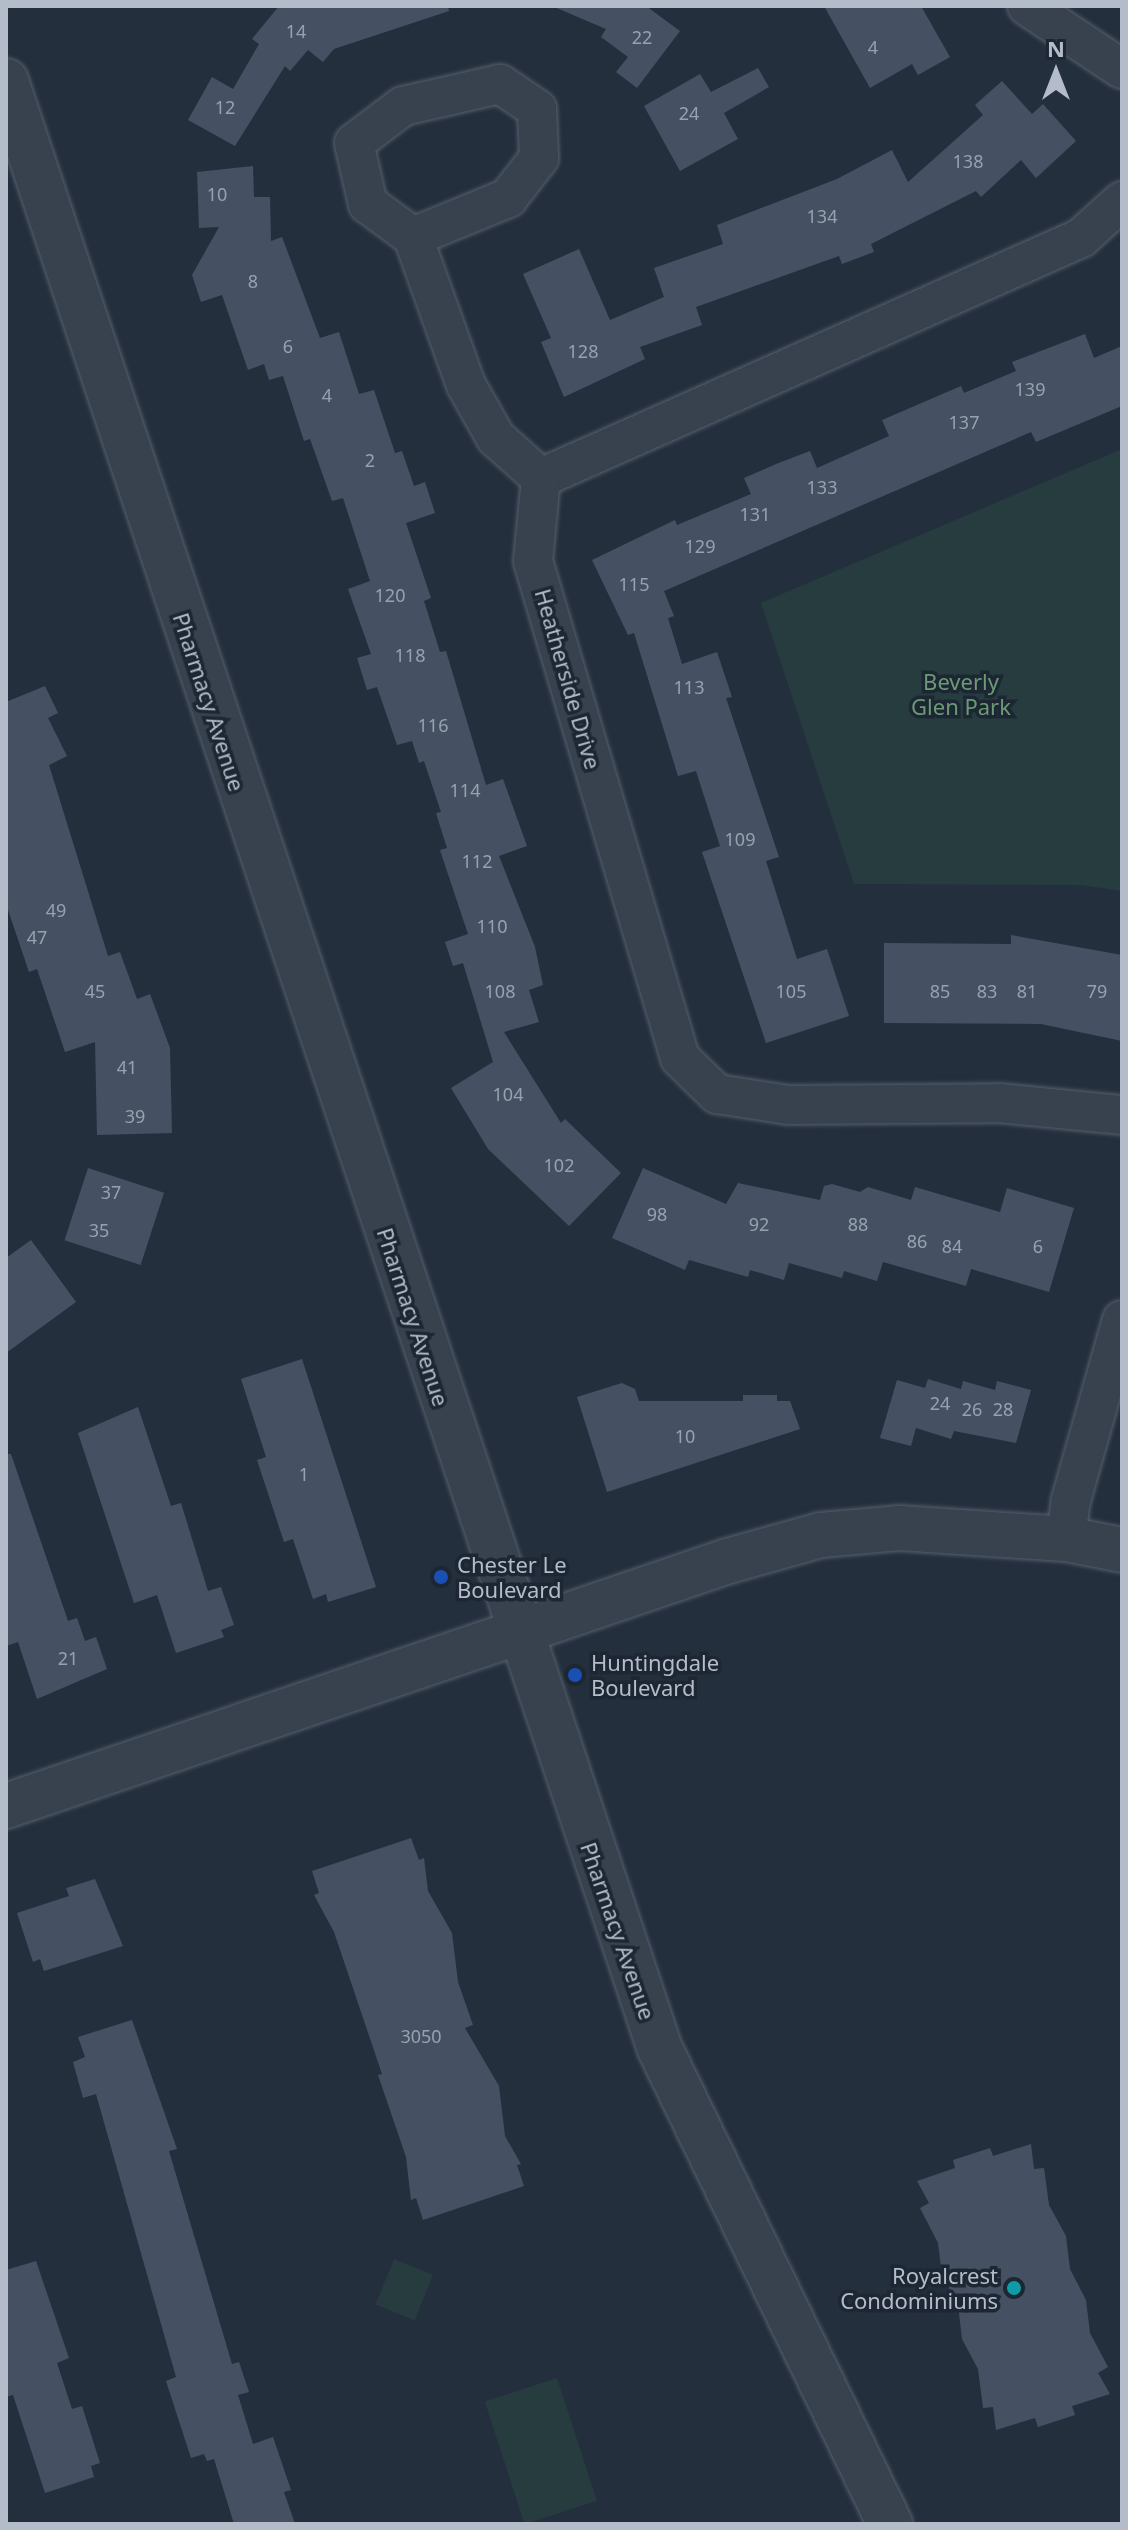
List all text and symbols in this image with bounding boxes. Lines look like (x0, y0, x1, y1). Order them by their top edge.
house number: 14 (286, 20, 306, 42)
house number: 22 (632, 26, 652, 48)
north arrow (1016, 32, 1096, 112)
text: N (1047, 33, 1065, 63)
house number: 4 (868, 36, 878, 58)
house number: 12 (215, 96, 235, 118)
house number: 24 (679, 102, 699, 124)
house number: 138 (953, 150, 983, 172)
house number: 10 (207, 183, 227, 205)
house number: 134 (807, 205, 837, 227)
house number: 8 (248, 270, 258, 292)
house number: 6 (283, 335, 293, 357)
house number: 128 (568, 340, 598, 362)
house number: 139 (1015, 378, 1045, 400)
house number: 4 (322, 384, 332, 406)
house number: 137 (949, 411, 979, 433)
house number: 2 (365, 449, 375, 471)
house number: 133 (807, 476, 837, 498)
house number: 131 (740, 503, 770, 525)
house number: 129 (685, 535, 715, 557)
house number: 115 (619, 573, 649, 595)
house number: 120 (375, 584, 405, 606)
street label: Heatherside Drive (530, 586, 606, 772)
street label: Pharmacy Avenue (168, 609, 250, 795)
house number: 118 (395, 644, 425, 666)
park label: Beverly Glen Park (911, 668, 1011, 720)
house number: 113 (674, 676, 704, 698)
house number: 116 (418, 714, 448, 736)
house number: 114 (450, 779, 480, 801)
house number: 109 (725, 828, 755, 850)
house number: 112 (462, 850, 492, 872)
house number: 49 (46, 899, 66, 921)
house number: 110 (477, 915, 507, 937)
house number: 47 (27, 926, 47, 948)
house number: 45 (85, 980, 105, 1002)
house number: 108 (485, 980, 515, 1002)
house number: 105 (776, 980, 806, 1002)
house number: 85 (930, 980, 950, 1002)
house number: 83 (977, 980, 997, 1002)
house number: 81 (1017, 980, 1037, 1002)
house number: 79 (1087, 980, 1107, 1002)
house number: 41 (117, 1056, 137, 1078)
house number: 104 (493, 1083, 523, 1105)
house number: 39 (125, 1105, 145, 1127)
house number: 102 (544, 1154, 574, 1176)
house number: 37 (101, 1181, 121, 1203)
house number: 98 (647, 1203, 667, 1225)
house number: 92 (749, 1213, 769, 1235)
house number: 88 (848, 1213, 868, 1235)
house number: 35 (89, 1219, 109, 1241)
street label: Pharmacy Avenue (372, 1224, 454, 1410)
house number: 86 (907, 1230, 927, 1252)
house number: 84 (942, 1235, 962, 1257)
house number: 6 (1033, 1235, 1043, 1257)
house number: 24 (930, 1392, 950, 1414)
house number: 26 (962, 1398, 982, 1420)
house number: 28 (993, 1398, 1013, 1420)
house number: 10 (675, 1425, 695, 1447)
house number: 1 (299, 1463, 309, 1485)
place label: Chester Le Boulevard (457, 1551, 567, 1602)
marker: Chester Le Boulevard (432, 1568, 450, 1586)
house number: 21 (58, 1647, 78, 1669)
place label: Huntingdale Boulevard (591, 1649, 719, 1700)
marker: Huntingdale Boulevard (566, 1666, 584, 1684)
street label: Pharmacy Avenue (575, 1839, 661, 2023)
house number: 3050 (400, 2025, 442, 2047)
place label: Royalcrest Condominiums (840, 2262, 998, 2314)
marker: Royalcrest Condominiums (1005, 2279, 1023, 2297)

